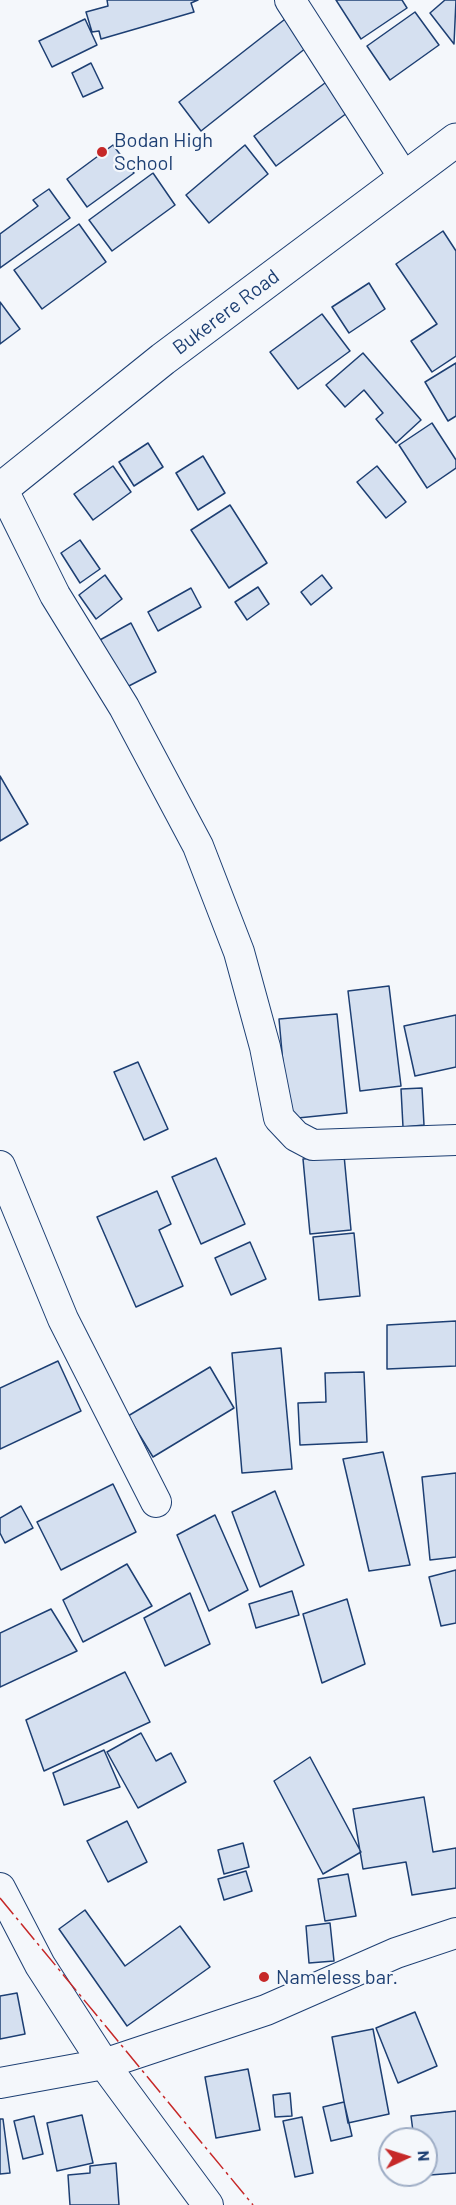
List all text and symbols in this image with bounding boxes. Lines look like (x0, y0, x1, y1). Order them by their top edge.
place label: Bodan High School (114, 128, 213, 175)
marker: Bodan High School (95, 145, 109, 159)
street label: Bukerere Road (168, 264, 284, 360)
place label: Nameless bar. (276, 1965, 398, 1989)
marker: Nameless bar. (257, 1970, 271, 1984)
north arrow (378, 2127, 438, 2187)
text: N (415, 2150, 434, 2162)

